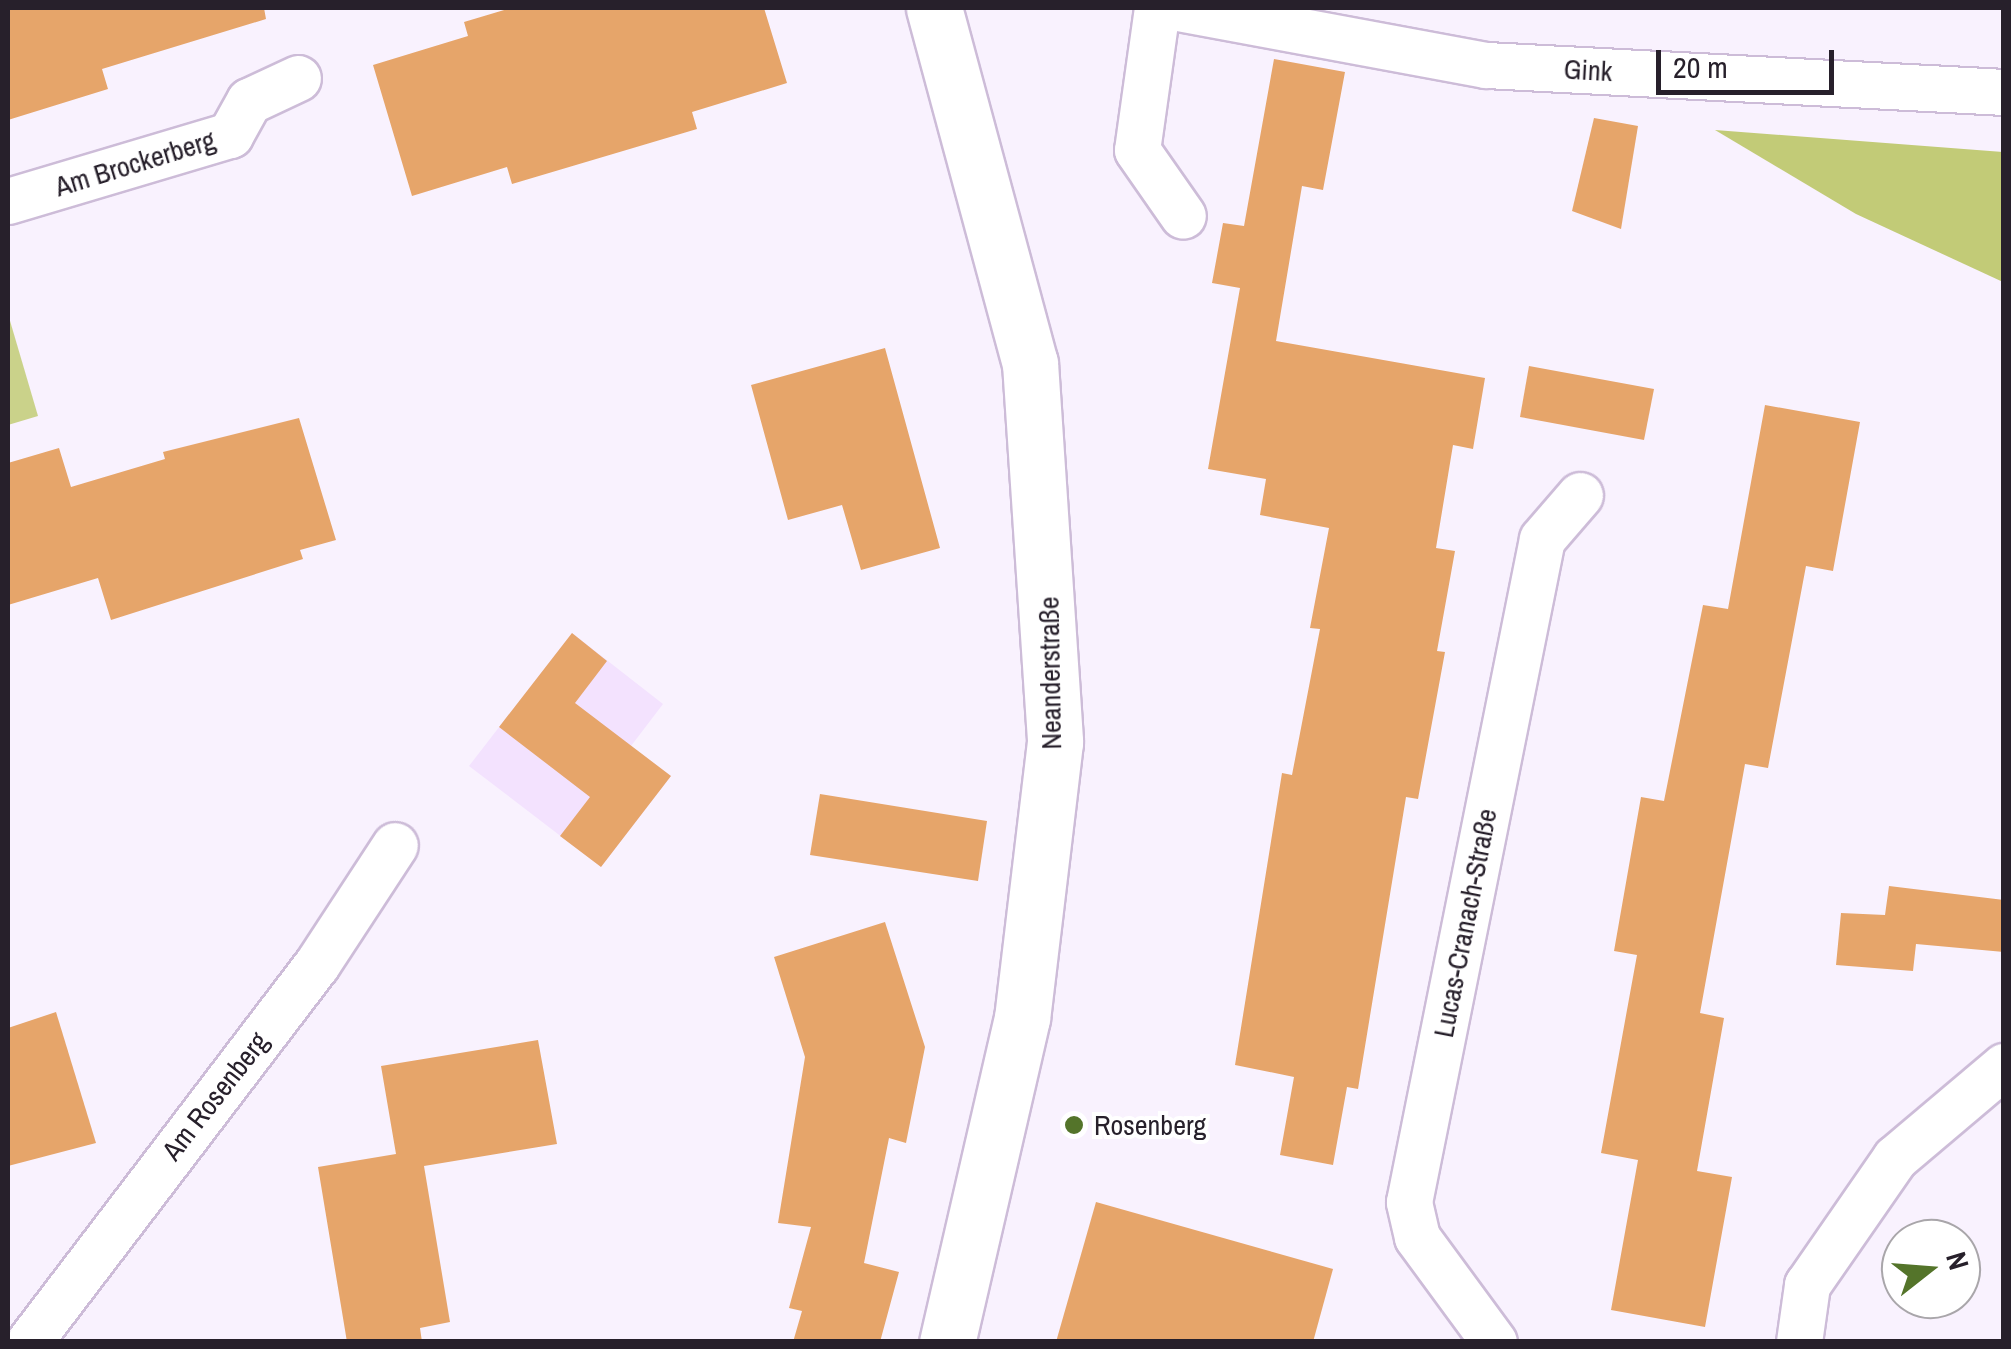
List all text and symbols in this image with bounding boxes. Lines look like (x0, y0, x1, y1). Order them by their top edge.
scale bar (1661, 30, 1838, 92)
text: 20 m (1673, 47, 1728, 87)
street label: Gink (1563, 52, 1613, 88)
street label: Am Brockerberg (51, 123, 219, 203)
street label: Neanderstraße (1032, 596, 1068, 750)
street label: Lucas-Cranach-Straße (1426, 806, 1504, 1040)
street label: Am Rosenberg (155, 1025, 275, 1167)
place label: Rosenberg (1094, 1108, 1206, 1142)
marker: Rosenberg (1063, 1114, 1085, 1136)
north arrow (1881, 1219, 1981, 1319)
text: N (1937, 1247, 1978, 1274)

